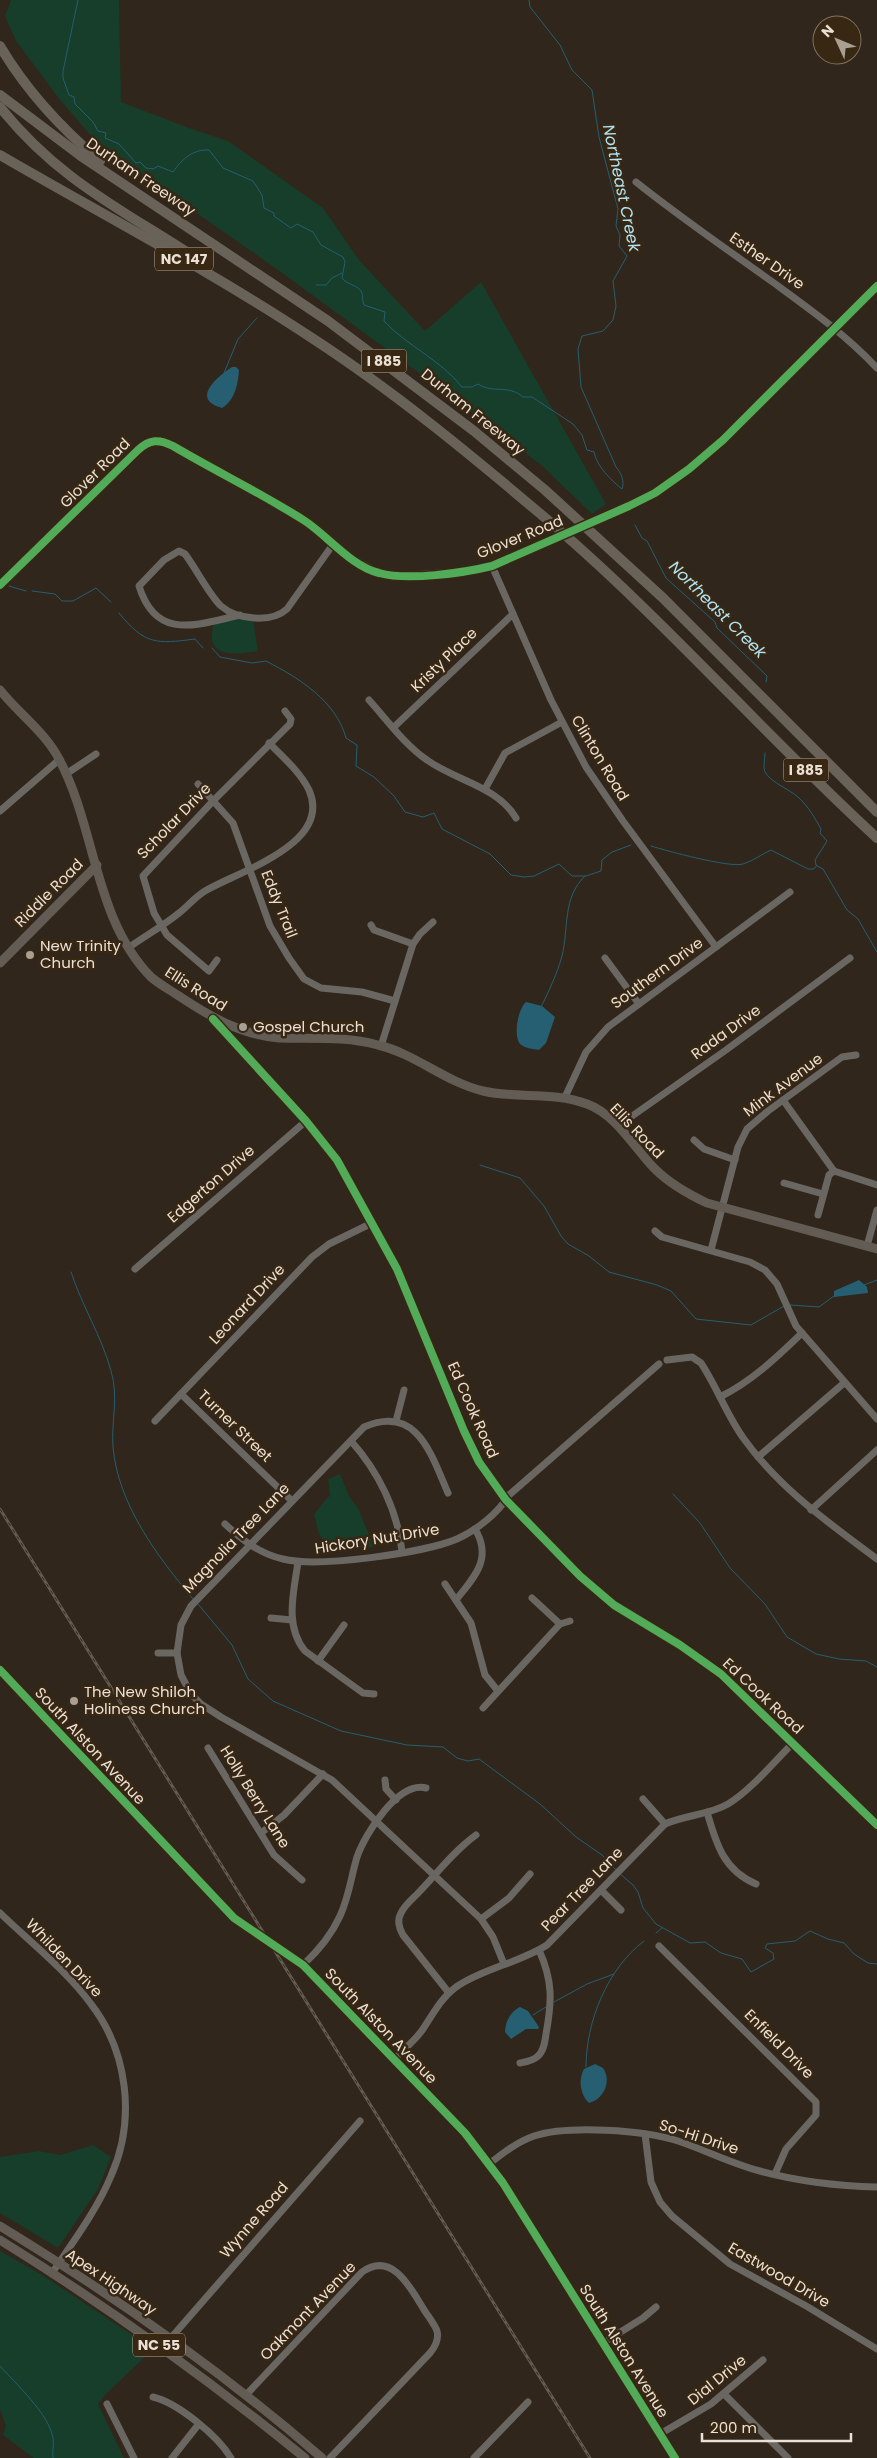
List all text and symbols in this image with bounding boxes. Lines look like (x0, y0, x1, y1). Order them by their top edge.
north arrow (812, 15, 862, 65)
text: N (817, 20, 838, 42)
water label: Northeast Creek (597, 122, 646, 255)
street label: Durham Freeway (82, 132, 201, 221)
street label: Esther Drive (726, 227, 809, 294)
road number: NC 147 (155, 248, 213, 270)
road number: I 885 (362, 350, 406, 372)
street label: Durham Freeway (417, 363, 530, 460)
street label: Glover Road (55, 433, 134, 512)
street label: Glover Road (474, 510, 566, 563)
water label: Northeast Creek (664, 555, 772, 664)
street label: Kristy Place (406, 623, 481, 697)
street label: Clinton Road (567, 711, 634, 804)
road number: I 885 (784, 758, 828, 782)
street label: Scholar Drive (132, 778, 215, 863)
street label: Riddle Road (10, 854, 88, 932)
street label: Eddy Trail (256, 867, 303, 941)
street label: Southern Drive (606, 932, 707, 1013)
place label: New Trinity Church (40, 935, 121, 973)
marker: New Trinity Church (24, 949, 36, 961)
street label: Ellis Road (161, 961, 231, 1016)
street label: Rada Drive (687, 999, 765, 1064)
place label: Gospel Church (253, 1016, 364, 1037)
marker: Gospel Church (237, 1021, 249, 1033)
street label: Mink Avenue (739, 1048, 827, 1121)
street label: Ellis Road (606, 1098, 669, 1163)
street label: Edgerton Drive (163, 1140, 259, 1227)
street label: Leonard Drive (204, 1259, 289, 1348)
street label: Ed Cook Road (443, 1358, 504, 1461)
street label: Turner Street (194, 1385, 277, 1466)
street label: Magnolia Tree Lane (177, 1478, 294, 1597)
street label: Hickory Nut Drive (313, 1518, 441, 1559)
street label: Ed Cook Road (718, 1653, 808, 1739)
place label: The New Shiloh Holiness Church (84, 1681, 205, 1719)
street label: South Alston Avenue (30, 1682, 150, 1809)
marker: The New Shiloh Holiness Church (68, 1695, 80, 1707)
street label: Holly Berry Lane (215, 1741, 295, 1852)
street label: Pear Tree Lane (536, 1842, 627, 1935)
street label: Whilden Drive (21, 1914, 107, 2002)
street label: South Alston Avenue (320, 1963, 442, 2088)
street label: Enfield Drive (740, 2004, 819, 2083)
street label: So-Hi Drive (657, 2114, 742, 2159)
street label: Wynne Road (215, 2177, 293, 2262)
street label: Eastwood Drive (724, 2237, 834, 2312)
street label: Apex Highway (62, 2243, 161, 2320)
street label: Oakmont Avenue (255, 2257, 360, 2365)
street label: South Alston Avenue (575, 2280, 674, 2421)
road number: NC 55 (133, 2334, 185, 2356)
street label: Dial Drive (683, 2350, 750, 2410)
scale bar (702, 2410, 851, 2442)
text: 200 m (710, 2417, 757, 2438)

